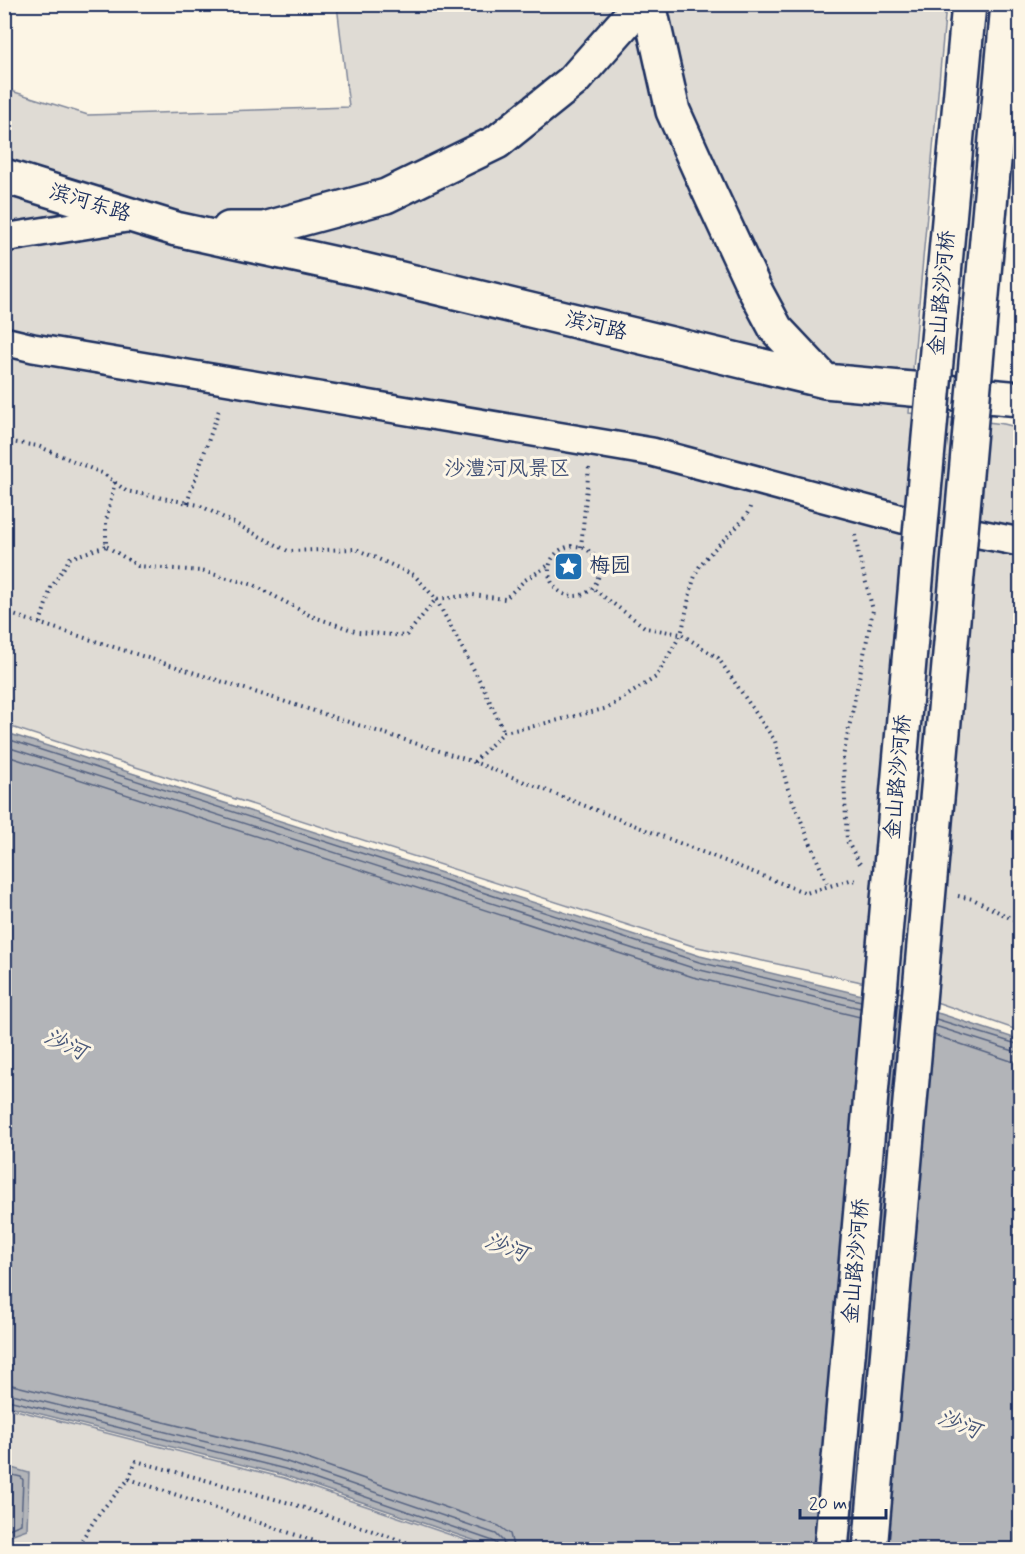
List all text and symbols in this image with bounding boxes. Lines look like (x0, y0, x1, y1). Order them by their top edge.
street label: 滨河东路 (46, 177, 134, 229)
street label: 金山路沙河桥 (923, 229, 961, 357)
street label: 滨河路 (562, 305, 630, 347)
park label: 沙澧河风景区 (444, 455, 570, 483)
place icon: 梅园 (552, 550, 584, 582)
place label: 梅园 (589, 552, 631, 580)
street label: 金山路沙河桥 (879, 713, 917, 841)
water label: 沙河 (39, 1023, 94, 1068)
street label: 金山路沙河桥 (837, 1197, 875, 1325)
water label: 沙河 (480, 1227, 534, 1270)
water label: 沙河 (933, 1404, 987, 1447)
scale bar (800, 1482, 886, 1520)
text: 20 m (809, 1492, 847, 1516)

